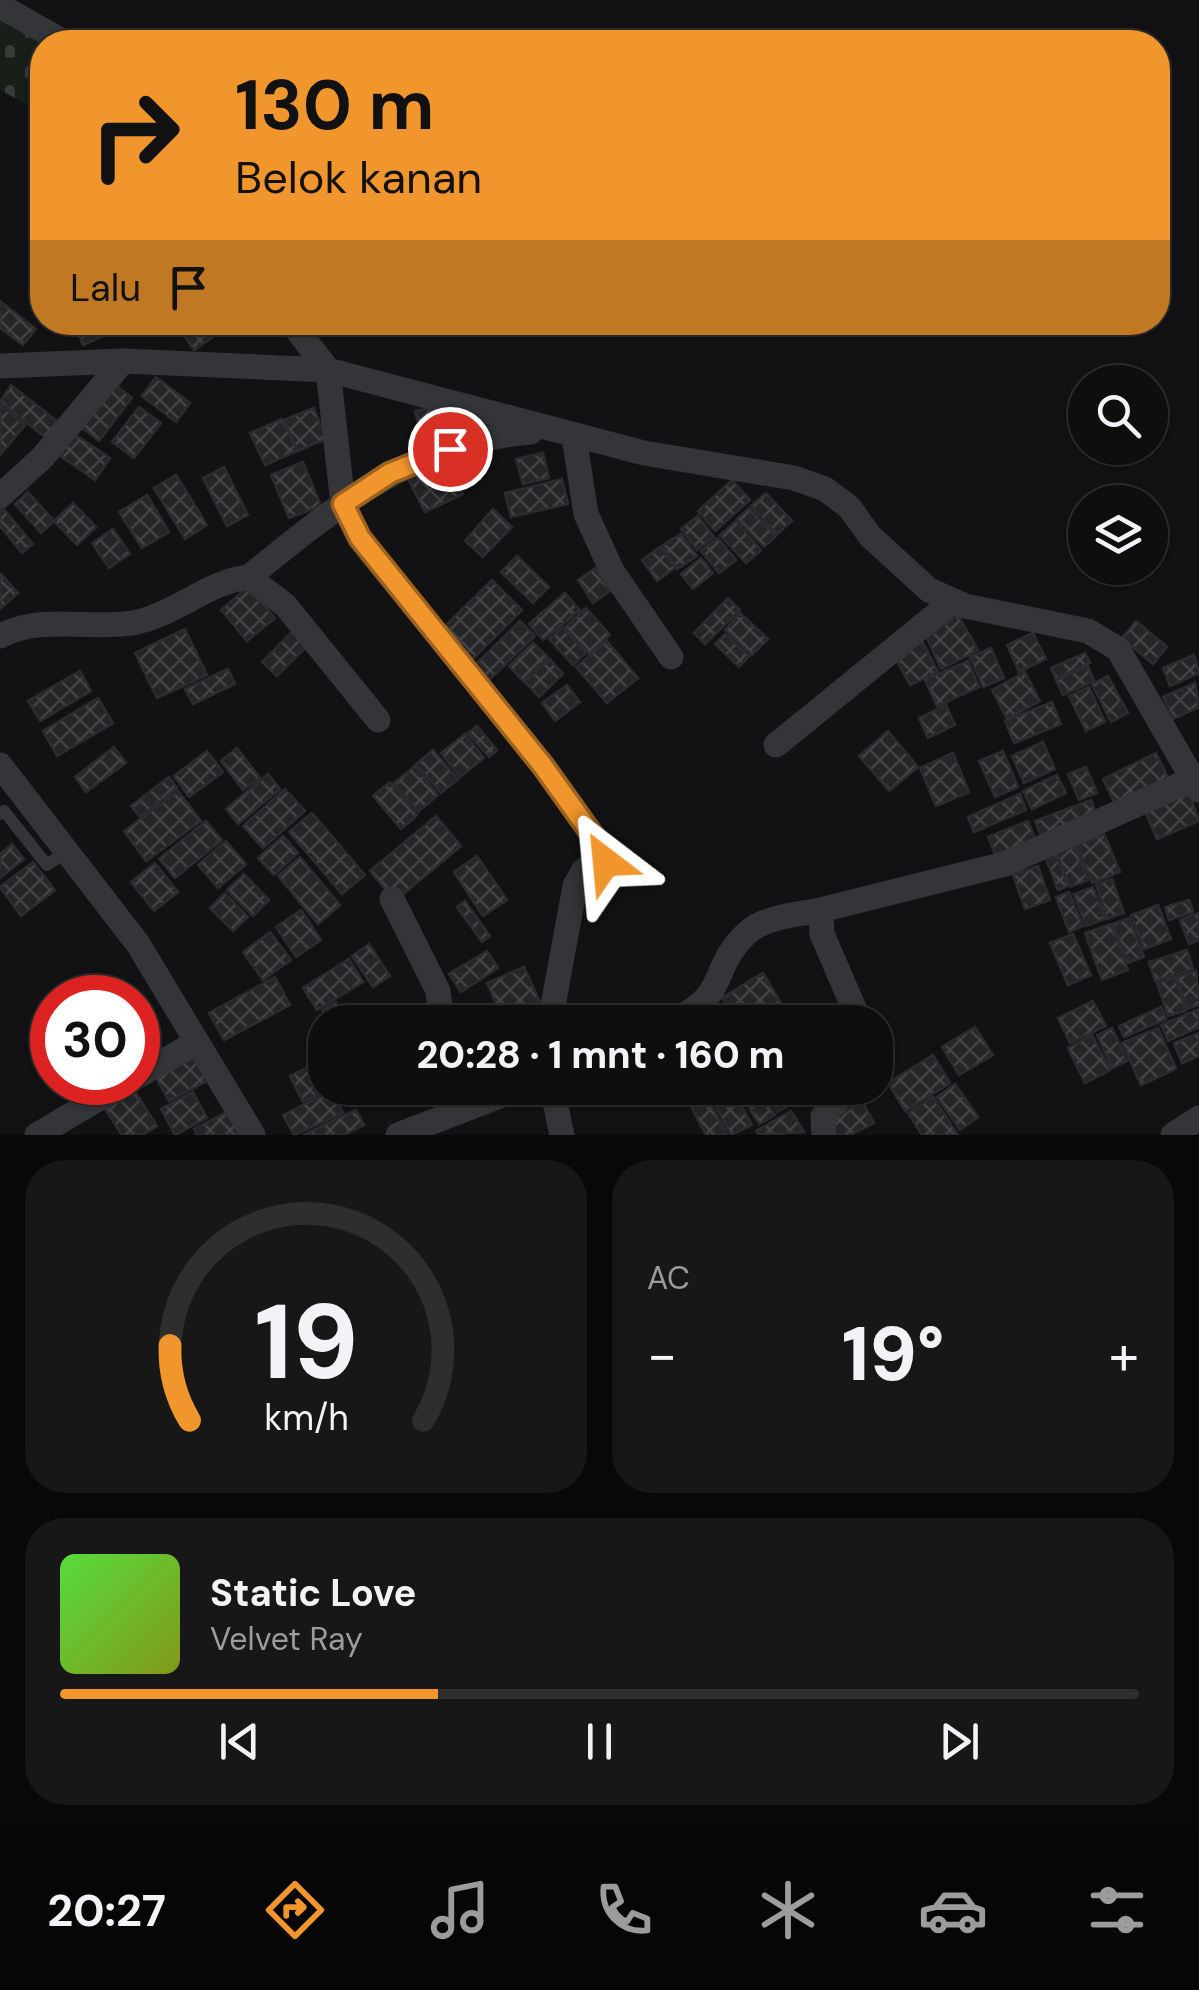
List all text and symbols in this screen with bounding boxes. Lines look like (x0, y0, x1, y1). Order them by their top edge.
text: 130 m (235, 60, 434, 151)
icon: right (70, 70, 200, 200)
text: Belok kanan (235, 148, 482, 207)
icon: arrive (161, 260, 216, 315)
text: Lalu (70, 263, 141, 313)
map controls (1068, 365, 1168, 585)
button: search (1068, 365, 1168, 465)
pin (408, 407, 493, 492)
icon: arrive (423, 422, 478, 477)
button: layers (1068, 485, 1168, 585)
position arrow (554, 810, 658, 914)
speed limit sign: 30 (30, 975, 160, 1105)
text: 20:28 · 1 mnt · 160 m (416, 1030, 785, 1080)
text: AC (647, 1257, 690, 1299)
text: 19 (254, 1275, 358, 1410)
text: 19° (842, 1306, 944, 1403)
text: − (647, 1319, 677, 1391)
text: + (1109, 1319, 1139, 1391)
text: km/h (264, 1395, 348, 1441)
text: Static Love (210, 1568, 416, 1618)
text: Velvet Ray (210, 1618, 363, 1660)
icon: previous (212, 1714, 267, 1769)
icon: pause (572, 1714, 627, 1769)
icon: next (932, 1714, 987, 1769)
icon: directions (260, 1875, 330, 1945)
icon: music (425, 1875, 495, 1945)
icon: phone (589, 1875, 659, 1945)
icon: climate (753, 1875, 823, 1945)
icon: car (918, 1875, 988, 1945)
icon: filters (1082, 1875, 1152, 1945)
text: 20:27 (47, 1881, 166, 1940)

